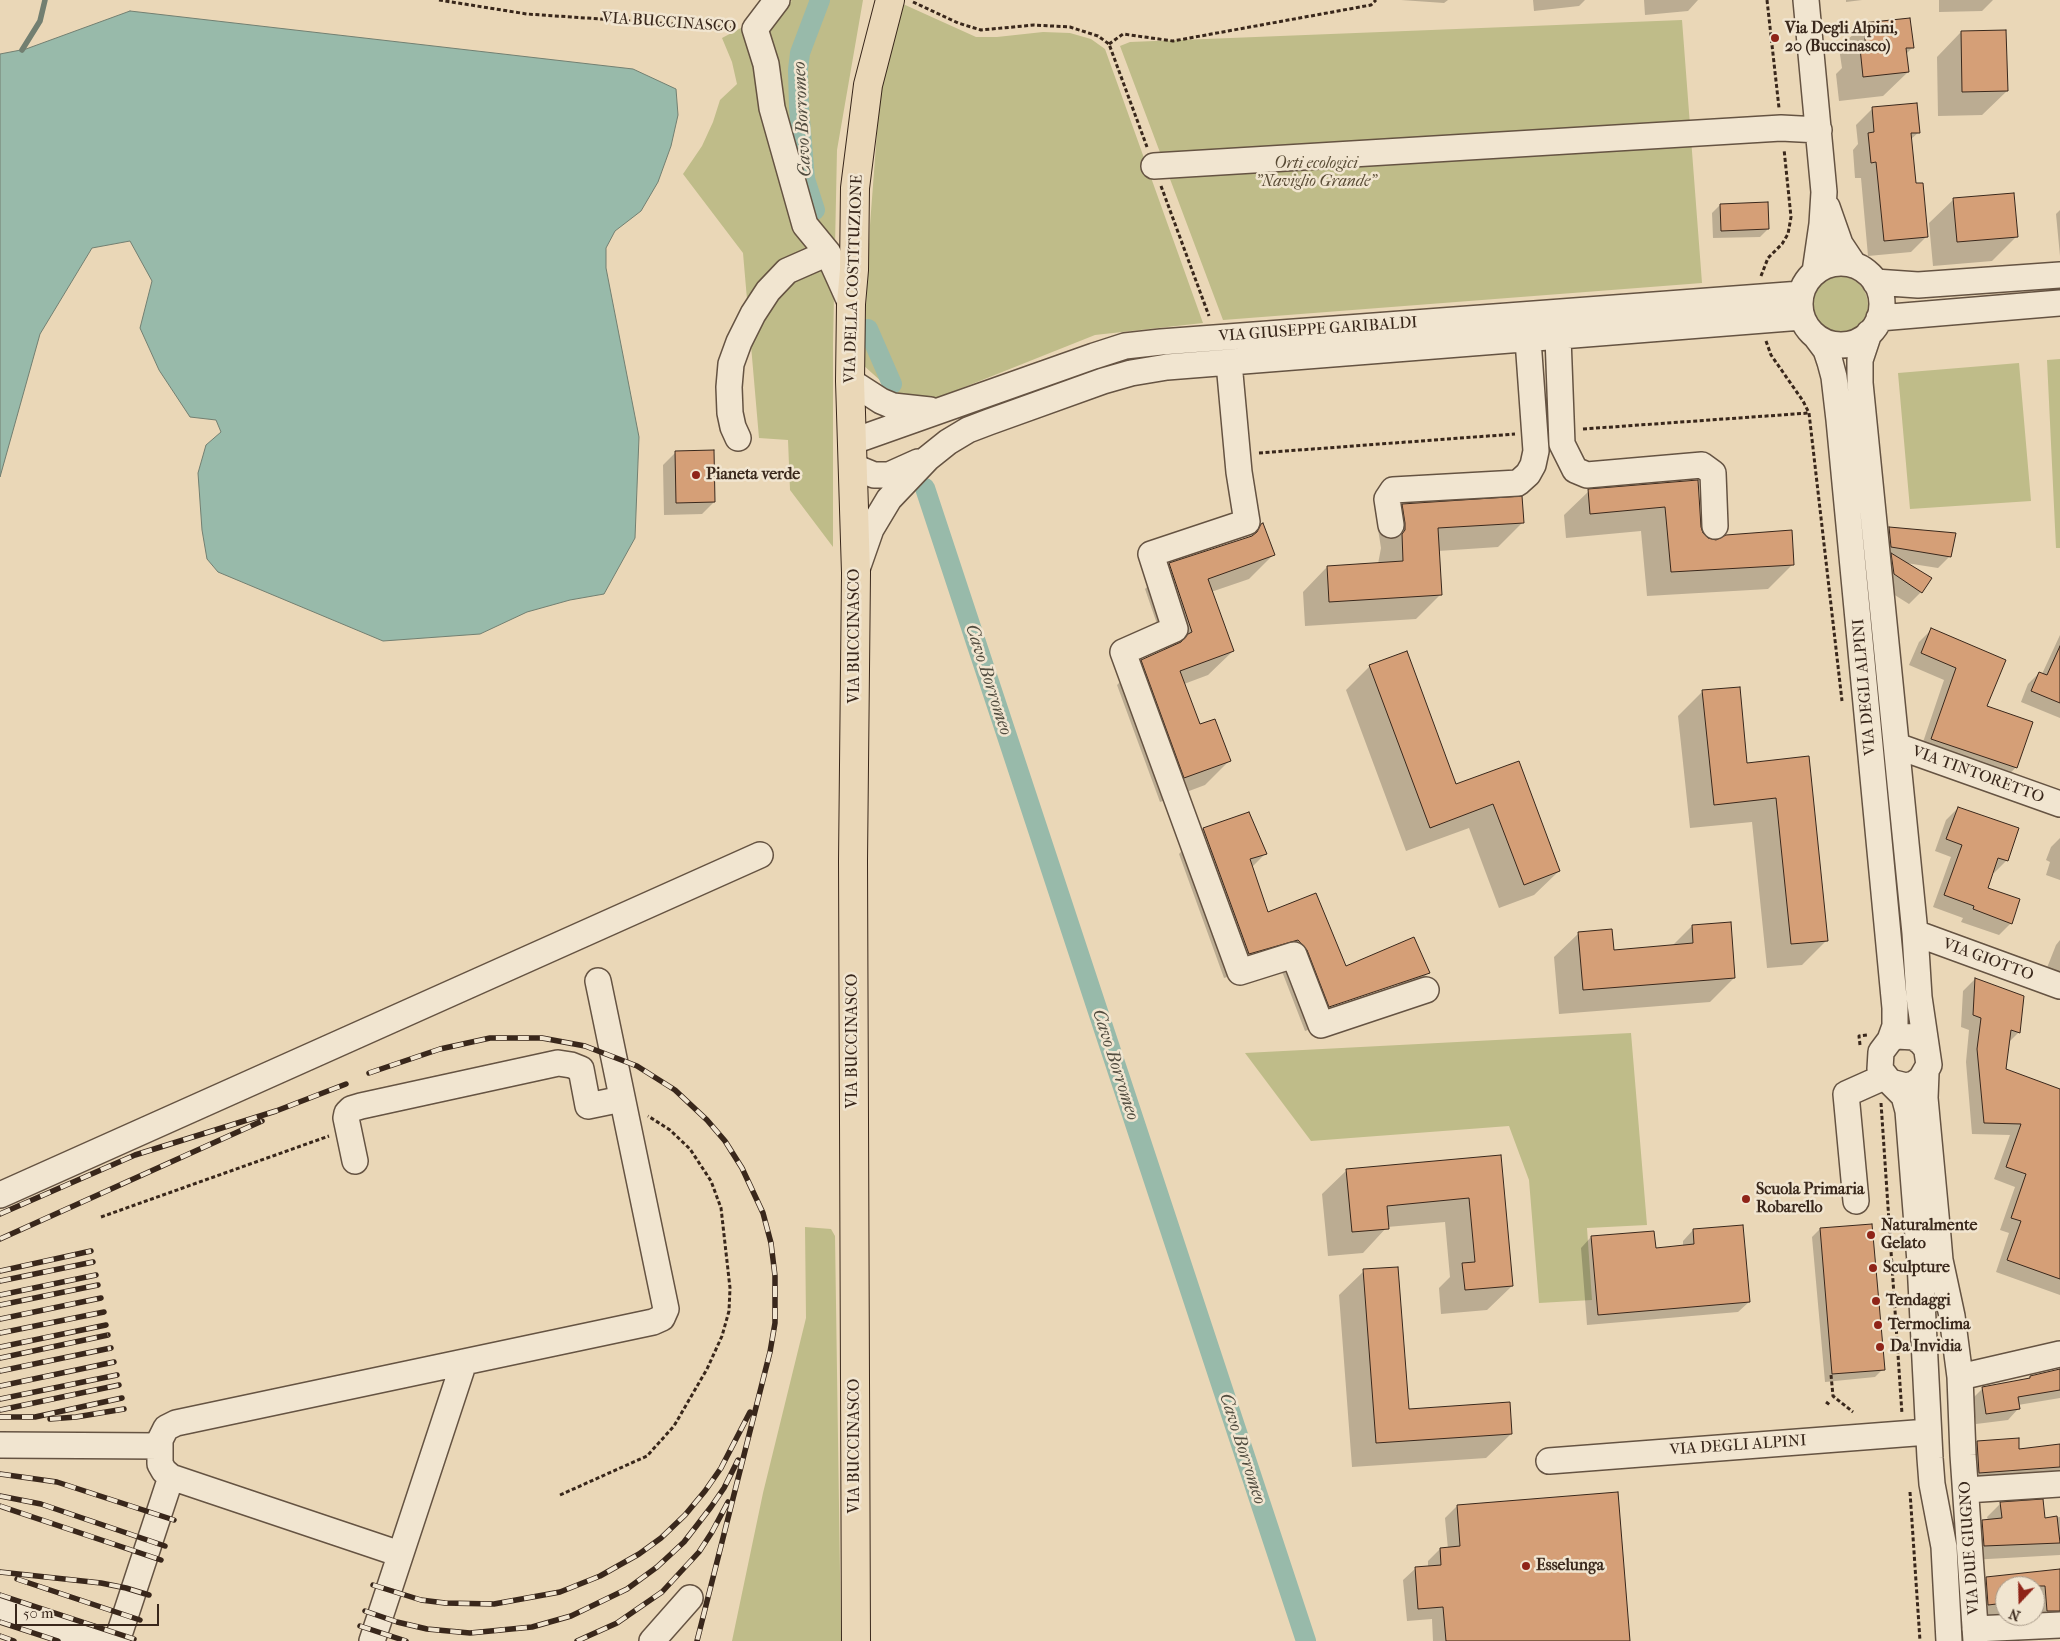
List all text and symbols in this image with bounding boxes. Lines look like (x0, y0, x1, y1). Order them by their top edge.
street label: VIA BUCCINASCO (601, 9, 737, 37)
place label: Via Degli Alpini, 20 (Buccinasco) (1785, 19, 1898, 57)
marker: Via Degli Alpini, 20 (Buccinasco) (1769, 32, 1781, 44)
water label: Cavo Borromeo (789, 61, 817, 177)
park label: Orti ecologici "Naviglio Grande" (1256, 154, 1376, 192)
street label: VIA DELLA COSTITUZIONE (841, 174, 867, 384)
street label: VIA GIUSEPPE GARIBALDI (1218, 313, 1418, 347)
place label: Pianeta verde (706, 465, 800, 485)
marker: Pianeta verde (690, 469, 702, 481)
street label: VIA BUCCINASCO (845, 569, 865, 703)
street label: VIA DEGLI ALPINI (1849, 618, 1881, 756)
water label: Cavo Borromeo (960, 622, 1016, 738)
street label: VIA TINTORETTO (1909, 742, 2047, 808)
street label: VIA GIOTTO (1940, 935, 2036, 985)
street label: VIA BUCCINASCO (843, 974, 863, 1108)
water label: Cavo Borromeo (1087, 1007, 1143, 1123)
place label: Scuola Primaria Robarello (1756, 1180, 1864, 1218)
marker: Scuola Primaria Robarello (1740, 1193, 1752, 1205)
place label: Naturalmente Gelato (1881, 1216, 1978, 1254)
marker: Naturalmente Gelato (1865, 1229, 1877, 1241)
place label: Sculpture (1883, 1258, 1950, 1278)
marker: Sculpture (1867, 1262, 1879, 1274)
place label: Tendaggi (1886, 1291, 1951, 1311)
marker: Tendaggi (1870, 1295, 1882, 1307)
place label: Termoclima (1888, 1315, 1970, 1335)
marker: Termoclima (1872, 1319, 1884, 1331)
place label: Da Invidia (1890, 1337, 1962, 1357)
marker: Da Invidia (1874, 1341, 1886, 1353)
street label: VIA BUCCINASCO (845, 1379, 865, 1513)
water label: Cavo Borromeo (1214, 1391, 1270, 1507)
street label: VIA DEGLI ALPINI (1669, 1432, 1807, 1460)
street label: VIA DUE GIUGNO (1956, 1480, 1984, 1616)
place label: Esselunga (1536, 1556, 1604, 1576)
marker: Esselunga (1520, 1560, 1532, 1572)
north arrow (1995, 1576, 2045, 1626)
scale bar (18, 1594, 161, 1626)
text: 50 m (23, 1604, 53, 1622)
text: N (2007, 1605, 2023, 1624)

